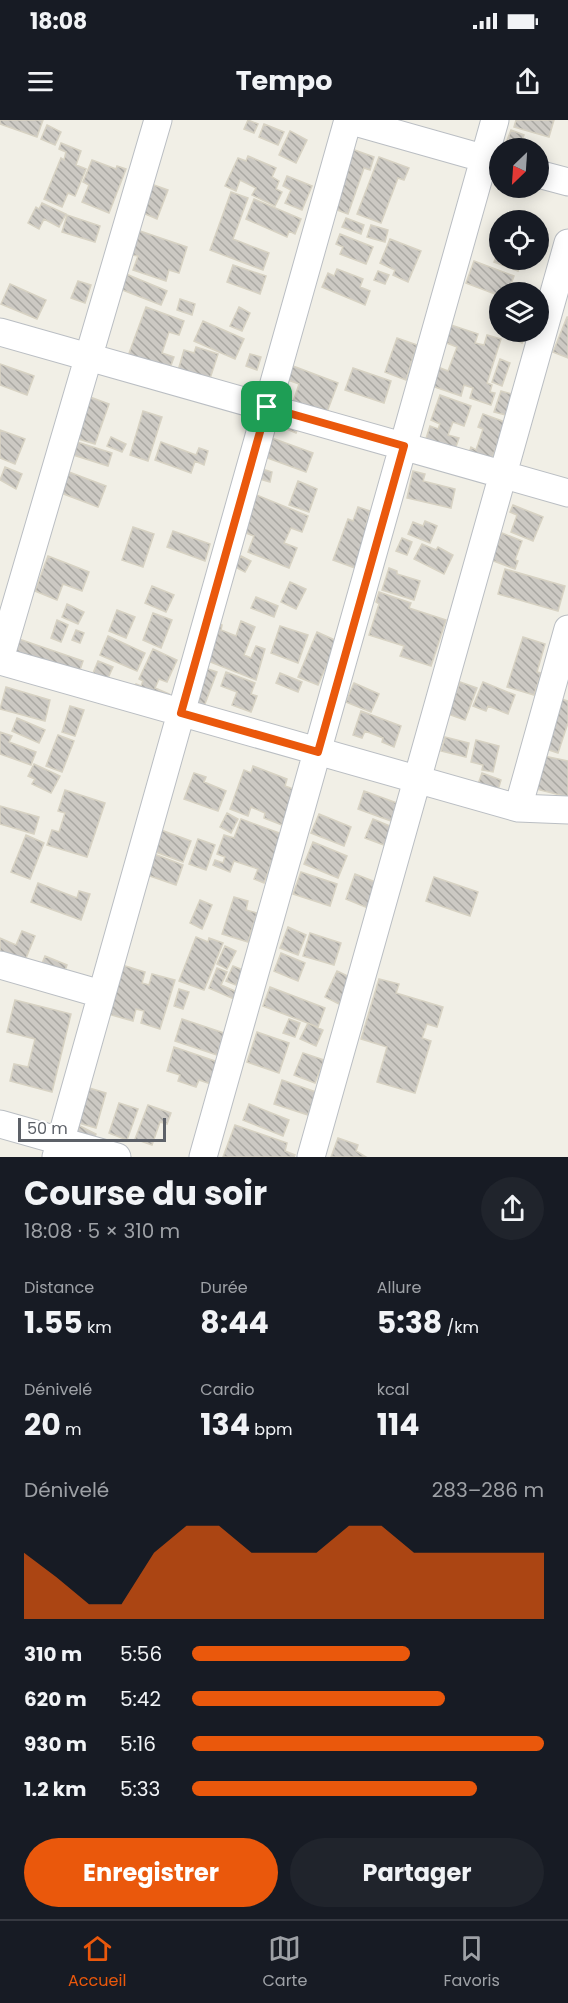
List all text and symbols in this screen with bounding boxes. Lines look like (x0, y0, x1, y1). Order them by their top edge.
text: 18:08 (30, 6, 87, 37)
text: Tempo (236, 62, 332, 99)
icon: menu (24, 65, 57, 98)
icon: share (511, 65, 544, 98)
north arrow (489, 138, 549, 198)
map controls (489, 138, 549, 342)
button: locate (489, 210, 549, 270)
button: layers (489, 282, 549, 342)
pin (241, 381, 292, 432)
icon: arrive (250, 390, 283, 423)
scale bar (18, 1115, 166, 1142)
text: 50 m (27, 1117, 68, 1140)
text: Course du soir (24, 1170, 267, 1217)
button: share (481, 1177, 544, 1240)
text: 18:08 · 5 × 310 m (24, 1217, 180, 1245)
text: Distance (24, 1276, 94, 1299)
text: Durée (200, 1276, 248, 1299)
text: Allure (377, 1276, 421, 1299)
text: 1.55 (24, 1301, 83, 1344)
text: 8:44 (200, 1301, 269, 1344)
text: 5:38 (377, 1301, 442, 1344)
text: km (83, 1316, 112, 1339)
text: /km (442, 1316, 479, 1339)
text: Dénivelé (24, 1378, 92, 1401)
text: Cardio (200, 1378, 254, 1401)
text: kcal (377, 1378, 409, 1401)
text: 20 (24, 1403, 61, 1446)
text: 134 (200, 1403, 250, 1446)
text: 114 (377, 1403, 420, 1446)
text: m (61, 1418, 81, 1441)
text: bpm (250, 1418, 292, 1441)
text: Dénivelé (24, 1476, 109, 1504)
text: 283–286 m (432, 1476, 544, 1504)
text: 310 m (24, 1640, 82, 1668)
text: 5:56 (120, 1640, 162, 1668)
text: 620 m (24, 1685, 87, 1713)
text: 5:42 (120, 1685, 161, 1713)
text: 930 m (24, 1730, 87, 1758)
text: 5:16 (120, 1730, 156, 1758)
text: 1.2 km (24, 1775, 86, 1803)
text: 5:33 (120, 1775, 160, 1803)
button: Enregistrer (24, 1838, 278, 1907)
button: Partager (290, 1838, 544, 1907)
tab: Accueil (68, 1932, 126, 1993)
tab: Carte (262, 1932, 307, 1993)
tab: Favoris (444, 1932, 500, 1993)

